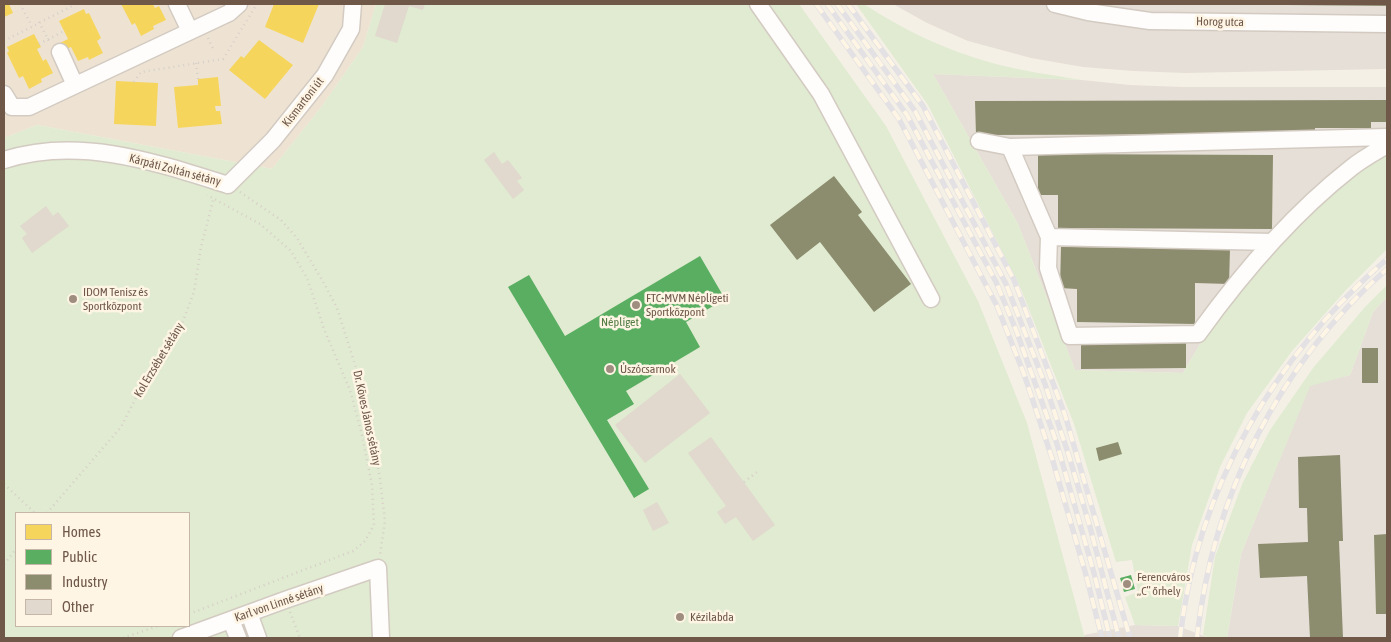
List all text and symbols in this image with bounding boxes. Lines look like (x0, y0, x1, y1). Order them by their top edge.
street label: Horog utca (1196, 14, 1244, 30)
street label: Kismartoni út (279, 74, 327, 130)
street label: Kárpáti Zoltán sétány (128, 151, 222, 189)
place label: IDOM Tenisz és Sportközpont (83, 285, 148, 313)
place label: FTC-MVM Népligeti Sportközpont (646, 291, 729, 319)
marker: IDOM Tenisz és Sportközpont (67, 293, 79, 305)
marker: FTC-MVM Népligeti Sportközpont (630, 299, 642, 311)
park label: Népliget (601, 315, 639, 329)
street label: Kol Erzsébet sétány (131, 320, 187, 400)
place label: Úszócsarnok (620, 362, 676, 376)
marker: Úszócsarnok (604, 363, 616, 375)
street label: Dr. Köves János sétány (350, 369, 384, 467)
legend (15, 512, 190, 627)
text: Homes (62, 523, 101, 540)
text: Public (62, 548, 97, 565)
place label: Ferencváros „C” őrhely (1137, 570, 1190, 598)
text: Industry (62, 573, 108, 590)
marker: Ferencváros „C” őrhely (1121, 578, 1133, 590)
street label: Karl von Linné sétány (233, 581, 325, 625)
text: Other (62, 598, 94, 615)
place label: Kézilabda (690, 610, 734, 624)
marker: Kézilabda (674, 611, 686, 623)

